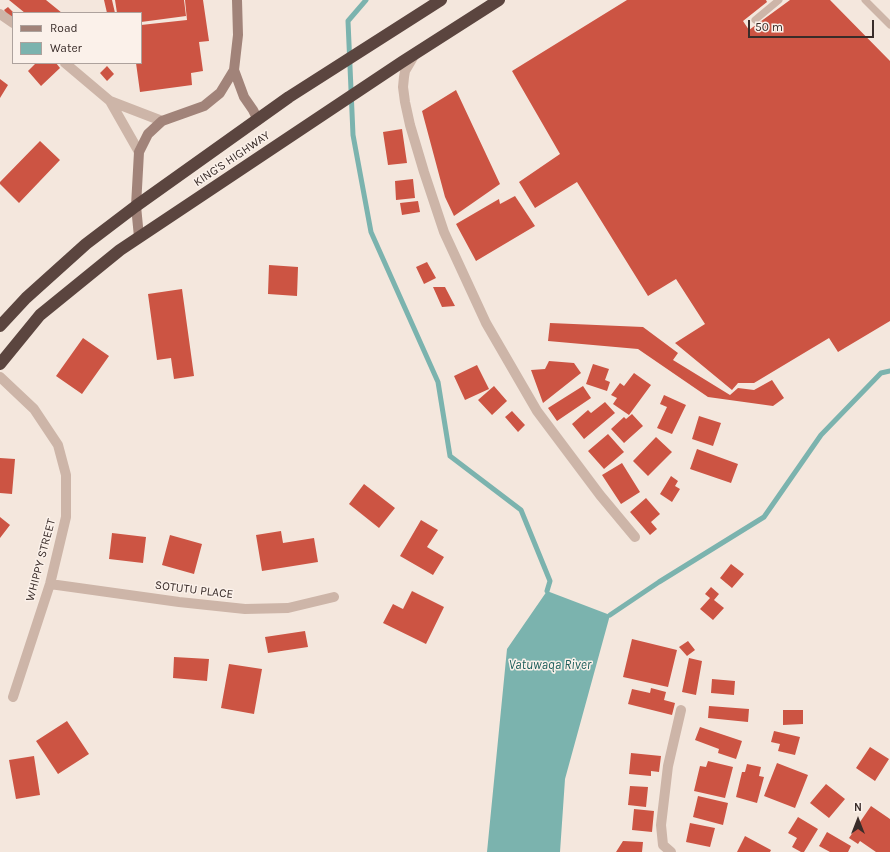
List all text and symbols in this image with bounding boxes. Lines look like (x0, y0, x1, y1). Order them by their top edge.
legend (12, 12, 142, 64)
scale bar (750, 12, 876, 38)
text: 50 m (755, 20, 783, 34)
text: Road (50, 21, 78, 35)
text: Water (50, 41, 82, 55)
street label: KING'S HIGHWAY (191, 128, 273, 190)
street label: WHIPPY STREET (23, 517, 59, 603)
street label: SOTUTU PLACE (154, 578, 234, 602)
water label: Vatuwaqa River (509, 657, 591, 673)
north arrow (838, 800, 878, 840)
text: N (854, 801, 862, 814)

